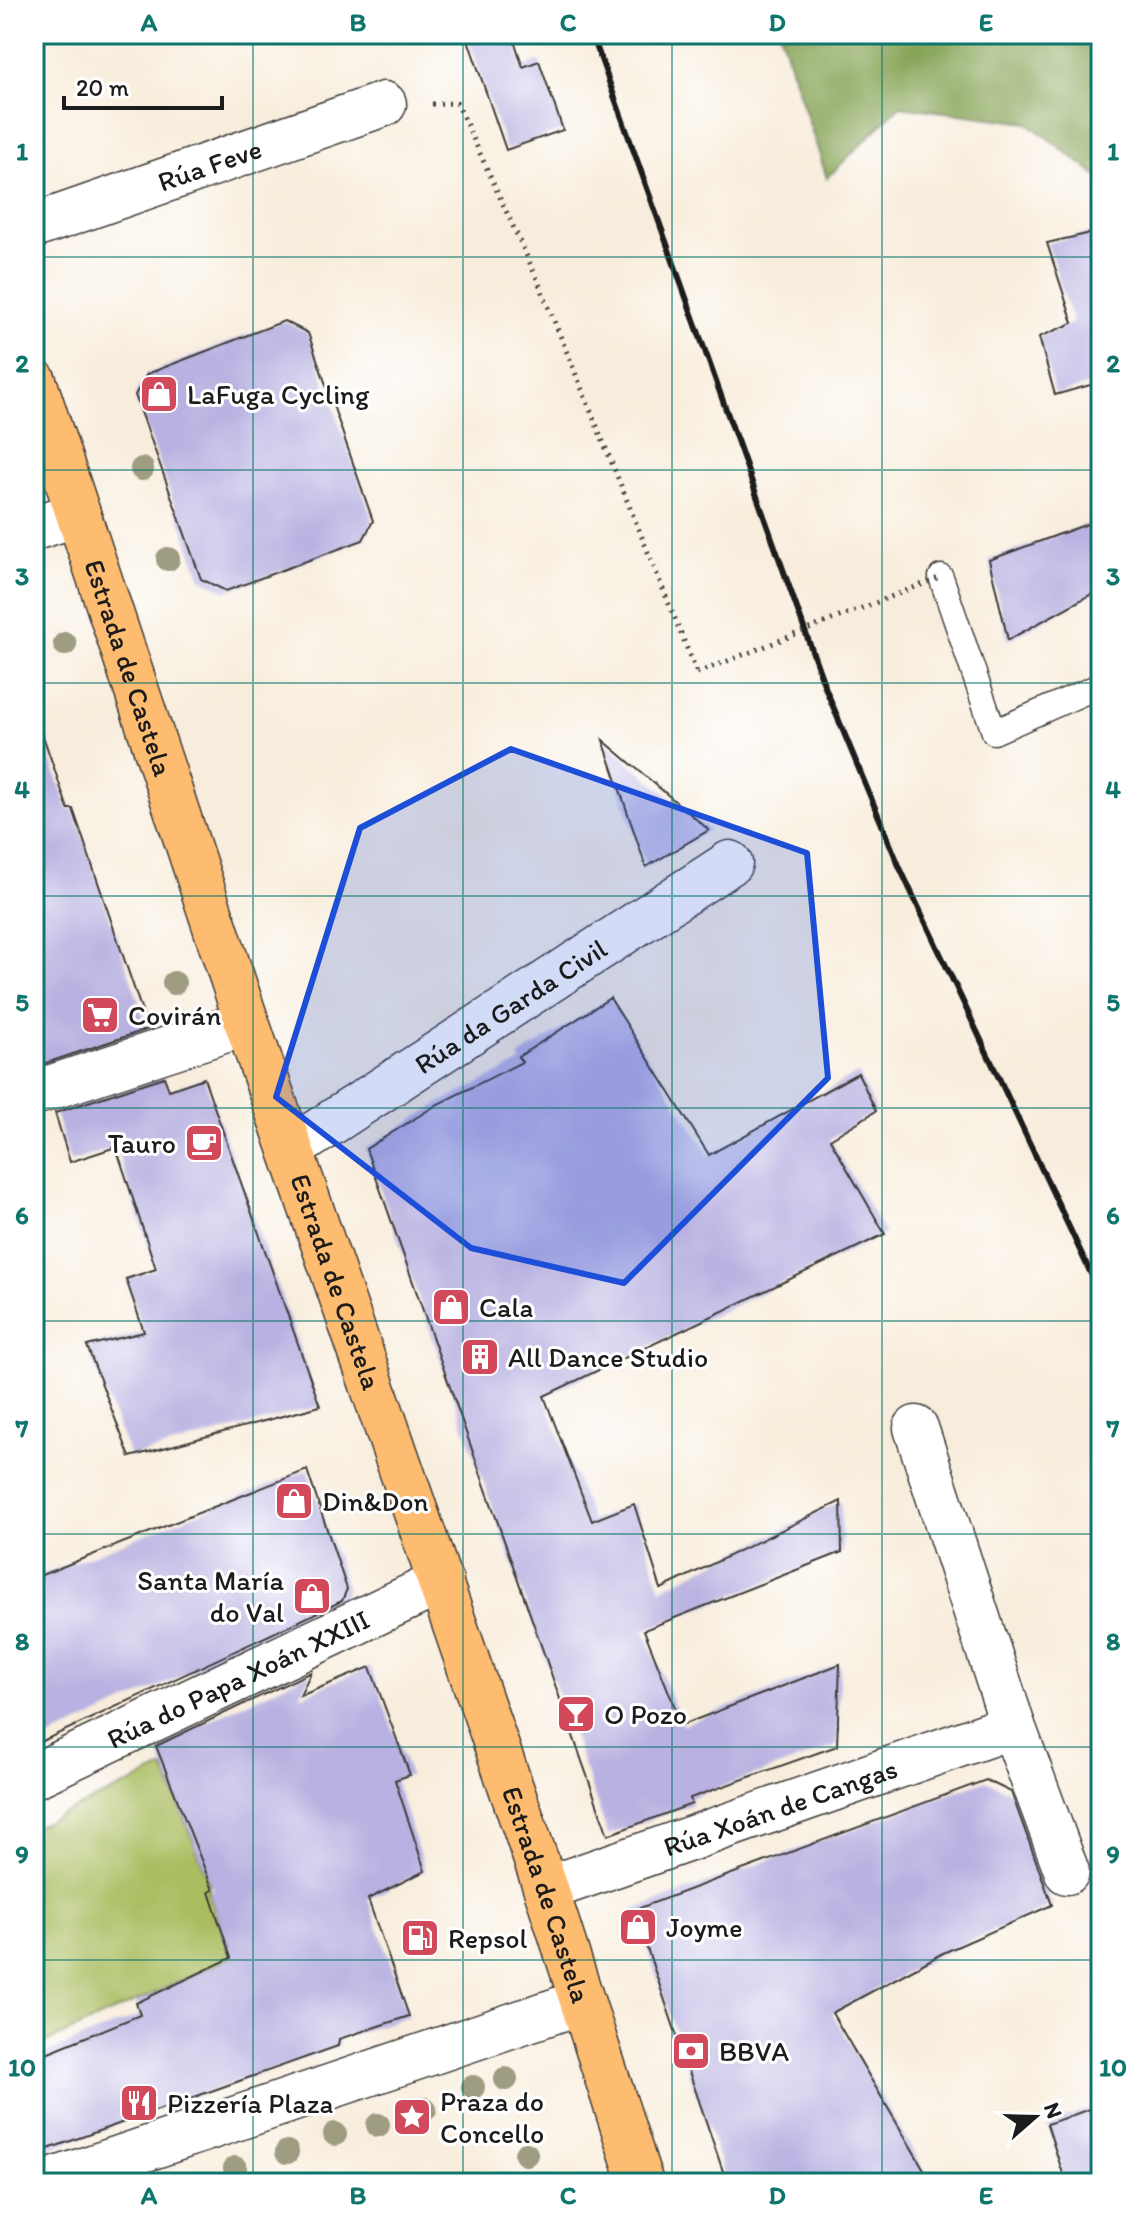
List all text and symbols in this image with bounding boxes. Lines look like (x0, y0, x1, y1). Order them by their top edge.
text: A (140, 6, 158, 38)
text: B (350, 6, 367, 38)
text: C (560, 6, 577, 38)
text: D (768, 6, 786, 38)
text: E (979, 6, 993, 38)
scale bar (64, 60, 222, 110)
text: 20 m (76, 73, 129, 102)
street label: Rúa Feve (153, 131, 266, 199)
text: 1 (16, 135, 28, 167)
text: 1 (1107, 135, 1119, 167)
text: 2 (15, 347, 29, 379)
text: 2 (1106, 347, 1120, 379)
shop icon: LaFuga Cycling (138, 373, 180, 415)
place label: LaFuga Cycling (187, 377, 370, 411)
street label: Estrada de Castela (77, 555, 181, 781)
text: 3 (15, 560, 29, 592)
text: 3 (1106, 560, 1120, 592)
text: 4 (14, 773, 30, 805)
text: 4 (1105, 773, 1121, 805)
street label: Rúa da Garda Civil (408, 931, 613, 1081)
text: 5 (15, 986, 29, 1018)
text: 5 (1106, 986, 1120, 1018)
supermarket icon: Covirán (79, 994, 121, 1036)
place label: Covirán (128, 998, 222, 1032)
cafe icon: Tauro (183, 1122, 225, 1164)
place label: Tauro (108, 1126, 176, 1160)
street label: Estrada de Castela (283, 1169, 389, 1394)
text: 6 (15, 1199, 29, 1231)
text: 6 (1106, 1199, 1120, 1231)
shop icon: Cala (430, 1286, 472, 1328)
place label: Cala (479, 1290, 534, 1324)
building icon: All Dance Studio (459, 1336, 501, 1378)
place label: All Dance Studio (508, 1340, 708, 1374)
text: 7 (15, 1412, 29, 1444)
text: 7 (1106, 1412, 1120, 1444)
shop icon: Din&Don (273, 1480, 315, 1522)
place label: Din&Don (322, 1484, 429, 1518)
place label: Santa María do Val (137, 1563, 284, 1629)
shop icon: Santa María do Val (291, 1575, 333, 1617)
street label: Rúa do Papa Xoán XXIII (101, 1602, 375, 1756)
text: 8 (15, 1625, 29, 1657)
text: 8 (1106, 1625, 1120, 1657)
bar icon: O Pozo (555, 1693, 597, 1735)
place label: O Pozo (604, 1697, 687, 1731)
street label: Rúa Xoán de Cangas (659, 1751, 902, 1864)
street label: Estrada de Castela (495, 1782, 599, 2007)
text: 9 (15, 1838, 29, 1870)
text: 9 (1106, 1838, 1120, 1870)
shop icon: Joyme (617, 1906, 659, 1948)
place label: Joyme (666, 1910, 742, 1944)
fuel station icon: Repsol (399, 1917, 441, 1959)
place label: Repsol (448, 1921, 528, 1955)
bank icon: BBVA (670, 2030, 712, 2072)
place label: BBVA (719, 2034, 789, 2068)
text: 10 (8, 2051, 36, 2083)
text: 10 (1099, 2051, 1127, 2083)
north arrow (995, 2077, 1075, 2157)
restaurant icon: Pizzería Plaza (118, 2082, 160, 2124)
place label: Praza do Concello (440, 2084, 544, 2150)
place label: Pizzería Plaza (167, 2086, 334, 2120)
place icon: Praza do Concello (391, 2096, 433, 2138)
text: N (1038, 2099, 1069, 2122)
text: A (140, 2179, 158, 2211)
text: B (350, 2179, 367, 2211)
text: C (560, 2179, 577, 2211)
text: D (768, 2179, 786, 2211)
text: E (979, 2179, 993, 2211)

